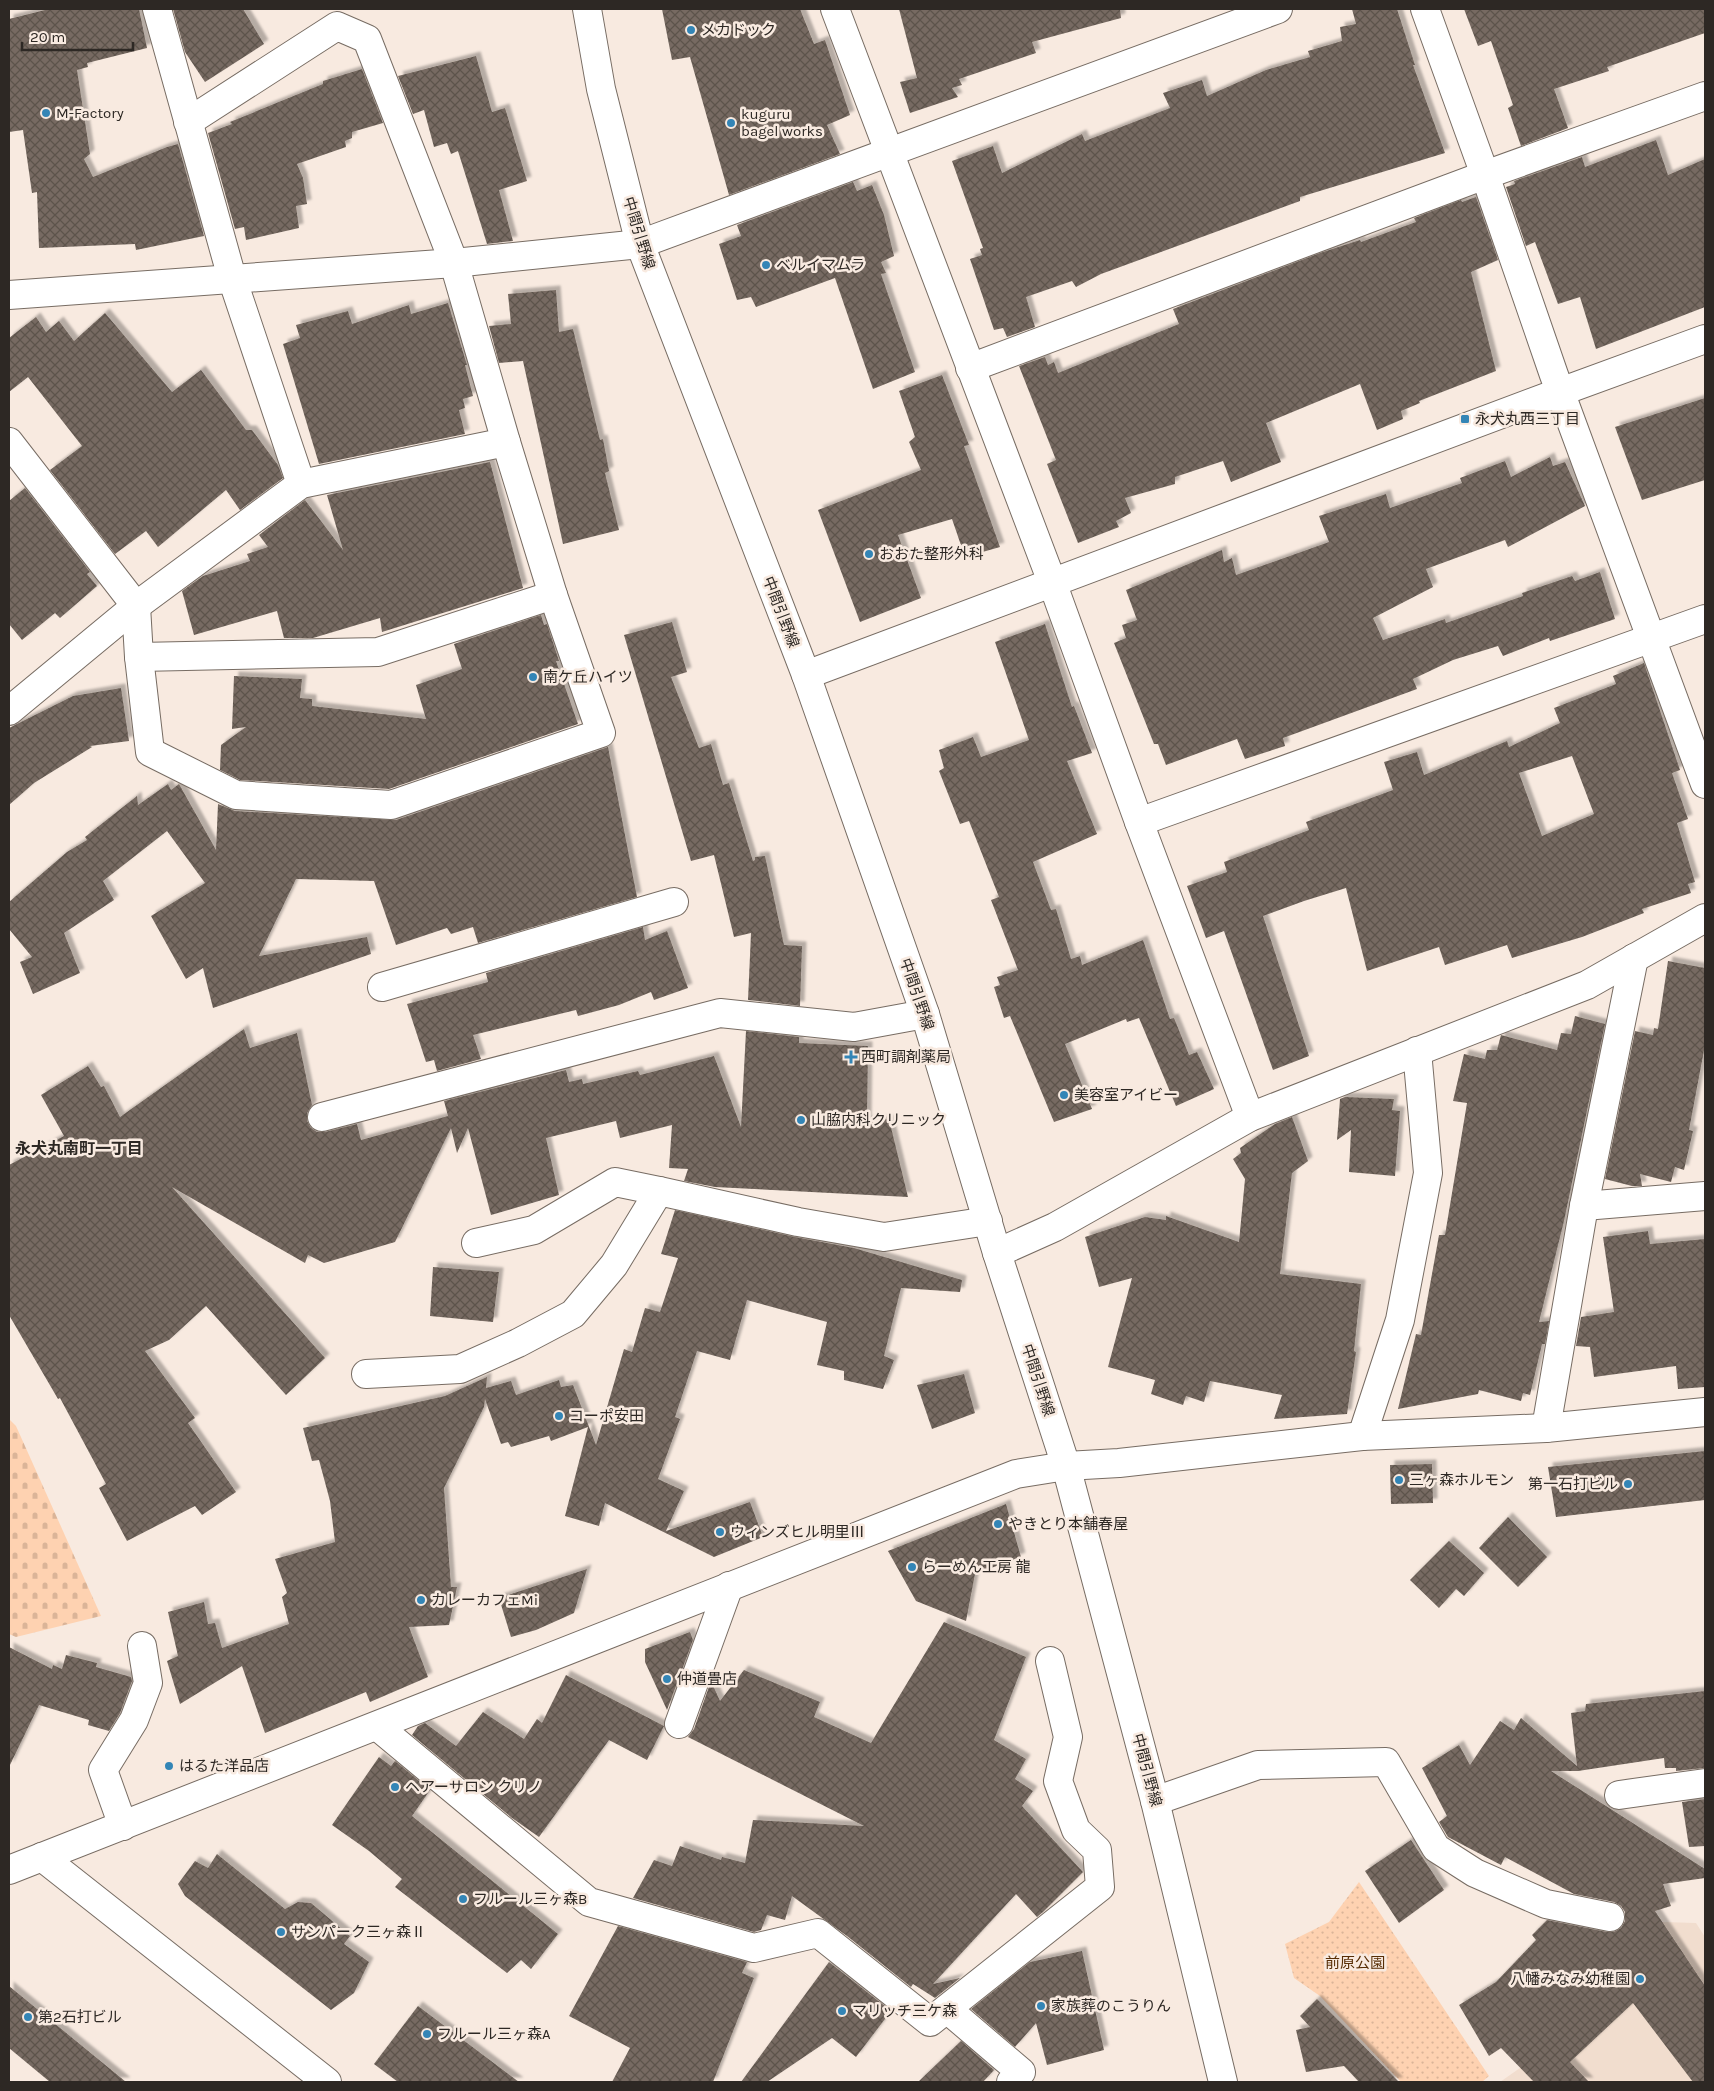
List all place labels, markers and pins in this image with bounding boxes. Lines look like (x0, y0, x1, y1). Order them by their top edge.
place label: メカドック (701, 21, 776, 39)
marker: メカドック (685, 24, 697, 36)
place label: M-Factory (56, 104, 124, 122)
place label: kuguru bagel works (741, 105, 823, 140)
marker: M-Factory (40, 107, 52, 119)
marker: kuguru bagel works (725, 117, 737, 129)
place label: ベルイマムラ (776, 256, 865, 274)
marker: ベルイマムラ (760, 259, 772, 271)
place label: 永犬丸西三丁目 (1475, 410, 1580, 428)
marker: 永犬丸西三丁目 (1459, 413, 1471, 425)
place label: おおた整形外科 (879, 545, 984, 563)
marker: おおた整形外科 (863, 548, 875, 560)
place label: 南ケ丘ハイツ (543, 668, 633, 686)
marker: 南ケ丘ハイツ (527, 671, 539, 683)
place label: 西町調剤薬局 (861, 1048, 951, 1066)
marker: 西町調剤薬局 (845, 1051, 857, 1063)
place label: 美容室アイビー (1074, 1086, 1178, 1104)
marker: 美容室アイビー (1058, 1089, 1070, 1101)
place label: 山脇内科クリニック (811, 1111, 946, 1129)
marker: 山脇内科クリニック (795, 1114, 807, 1126)
place label: コーポ安田 (569, 1407, 644, 1425)
marker: コーポ安田 (553, 1410, 565, 1422)
place label: 三ヶ森ホルモン (1409, 1471, 1514, 1489)
marker: 三ヶ森ホルモン (1393, 1474, 1405, 1486)
place label: 第一石打ビル (1528, 1475, 1618, 1493)
marker: 第一石打ビル (1622, 1478, 1634, 1490)
place label: やきとり本舗春屋 (1008, 1515, 1128, 1533)
marker: やきとり本舗春屋 (992, 1518, 1004, 1530)
place label: ウィンズヒル明里Ⅲ (730, 1523, 865, 1541)
marker: ウィンズヒル明里Ⅲ (714, 1526, 726, 1538)
place label: らーめん工房 龍 (922, 1558, 1031, 1576)
marker: らーめん工房 龍 (906, 1561, 918, 1573)
place label: カレーカフェMi (431, 1591, 538, 1609)
marker: カレーカフェMi (415, 1594, 427, 1606)
place label: 仲道畳店 (677, 1670, 737, 1688)
marker: 仲道畳店 (661, 1673, 673, 1685)
place label: はるた洋品店 (179, 1757, 269, 1775)
marker: はるた洋品店 (163, 1760, 175, 1772)
place label: ヘアーサロン クリノ (405, 1778, 542, 1796)
marker: ヘアーサロン クリノ (389, 1781, 401, 1793)
place label: フルール三ヶ森B (473, 1890, 587, 1908)
marker: フルール三ヶ森B (457, 1893, 469, 1905)
place label: サンパーク三ヶ森Ⅱ (291, 1923, 426, 1941)
marker: サンパーク三ヶ森Ⅱ (275, 1926, 287, 1938)
place label: 八幡みなみ幼稚園 (1510, 1970, 1630, 1988)
marker: 八幡みなみ幼稚園 (1634, 1973, 1646, 1985)
place label: 家族葬のこうりん (1051, 1997, 1171, 2015)
marker: 家族葬のこうりん (1035, 2000, 1047, 2012)
place label: マリッチ三ケ森 (852, 2002, 957, 2020)
marker: マリッチ三ケ森 (836, 2005, 848, 2017)
place label: 第2石打ビル (38, 2008, 122, 2026)
marker: 第2石打ビル (22, 2011, 34, 2023)
place label: フルール三ヶ森A (437, 2025, 551, 2043)
marker: フルール三ヶ森A (421, 2028, 433, 2040)

